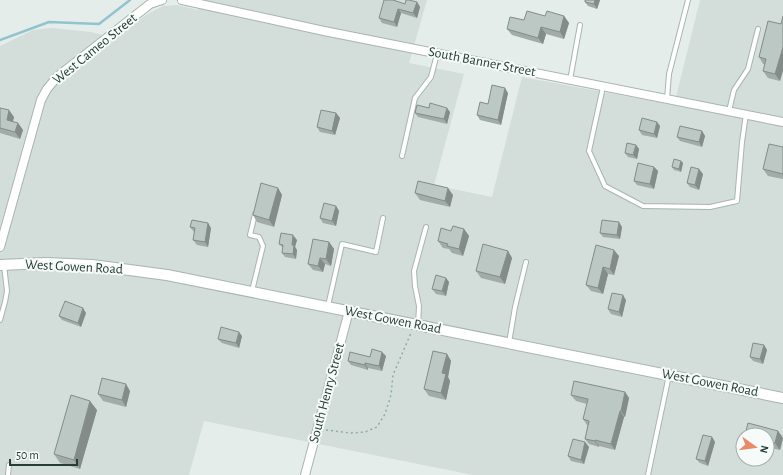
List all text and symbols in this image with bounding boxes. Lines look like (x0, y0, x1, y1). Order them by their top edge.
street label: West Cameo Street (50, 11, 140, 87)
street label: South Banner Street (427, 45, 537, 79)
street label: West Gowen Road (25, 257, 123, 277)
street label: West Gowen Road (343, 304, 443, 336)
street label: South Henry Street (307, 341, 347, 445)
street label: West Gowen Road (660, 367, 760, 399)
north arrow (735, 427, 775, 467)
scale bar (10, 441, 77, 467)
text: N (758, 444, 770, 454)
text: 50 m (16, 449, 39, 461)

